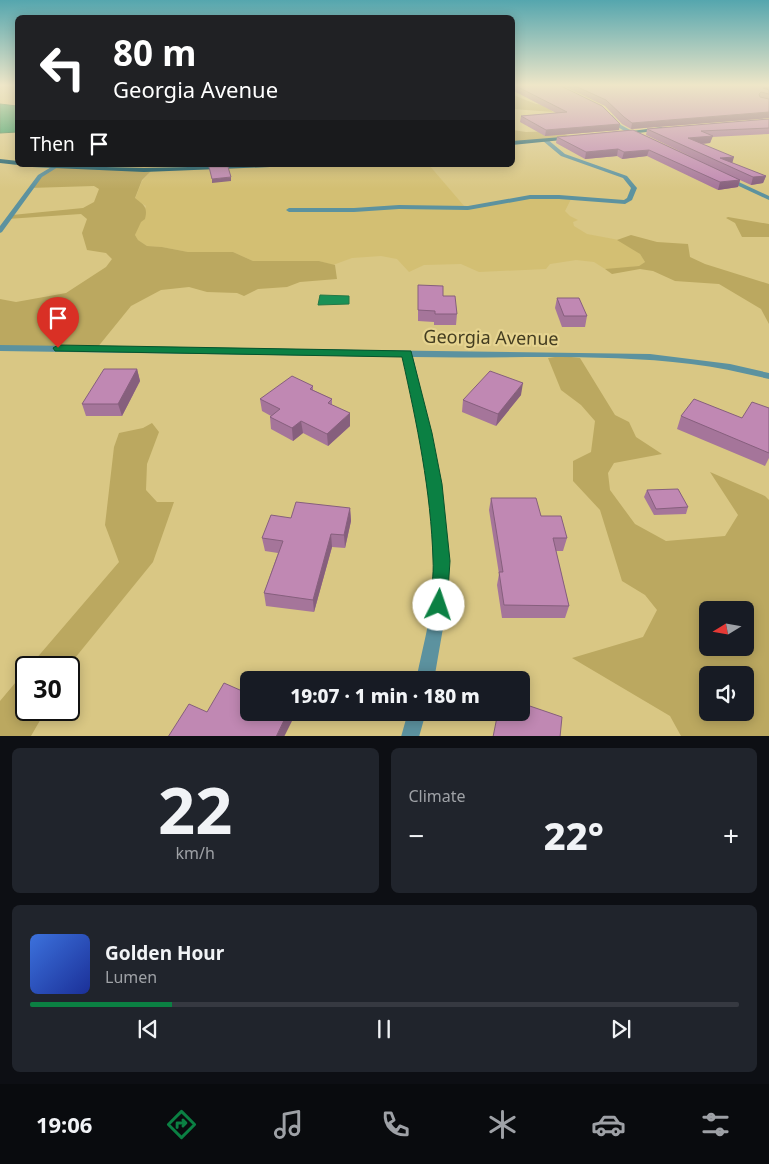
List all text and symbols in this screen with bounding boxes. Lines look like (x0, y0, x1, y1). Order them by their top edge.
text: 80 m (113, 29, 196, 76)
icon: left (30, 35, 95, 100)
text: Georgia Avenue (113, 74, 278, 104)
icon: arrive (85, 130, 113, 158)
text: Then (30, 131, 75, 157)
pin (37, 297, 79, 348)
icon: arrive (44, 304, 72, 332)
street label: Georgia Avenue (423, 324, 559, 350)
position arrow (412, 578, 464, 630)
north arrow (699, 601, 754, 656)
map controls (699, 601, 754, 721)
speed limit sign: 30 (15, 656, 80, 721)
button: sound (699, 666, 754, 721)
text: 19:07 · 1 min · 180 m (290, 683, 480, 709)
text: 22 (158, 765, 232, 853)
text: Climate (409, 785, 466, 807)
text: 22° (544, 809, 604, 861)
text: − (409, 816, 425, 854)
text: + (723, 816, 739, 854)
text: km/h (176, 842, 215, 864)
text: Golden Hour (105, 940, 224, 966)
text: Lumen (105, 966, 157, 988)
icon: previous (134, 1015, 162, 1043)
icon: pause (370, 1015, 398, 1043)
icon: next (607, 1015, 635, 1043)
icon: directions (164, 1107, 199, 1142)
icon: music (271, 1107, 306, 1142)
icon: phone (378, 1107, 413, 1142)
icon: climate (485, 1107, 520, 1142)
icon: car (591, 1107, 626, 1142)
icon: filters (698, 1107, 733, 1142)
text: 19:06 (36, 1109, 92, 1139)

